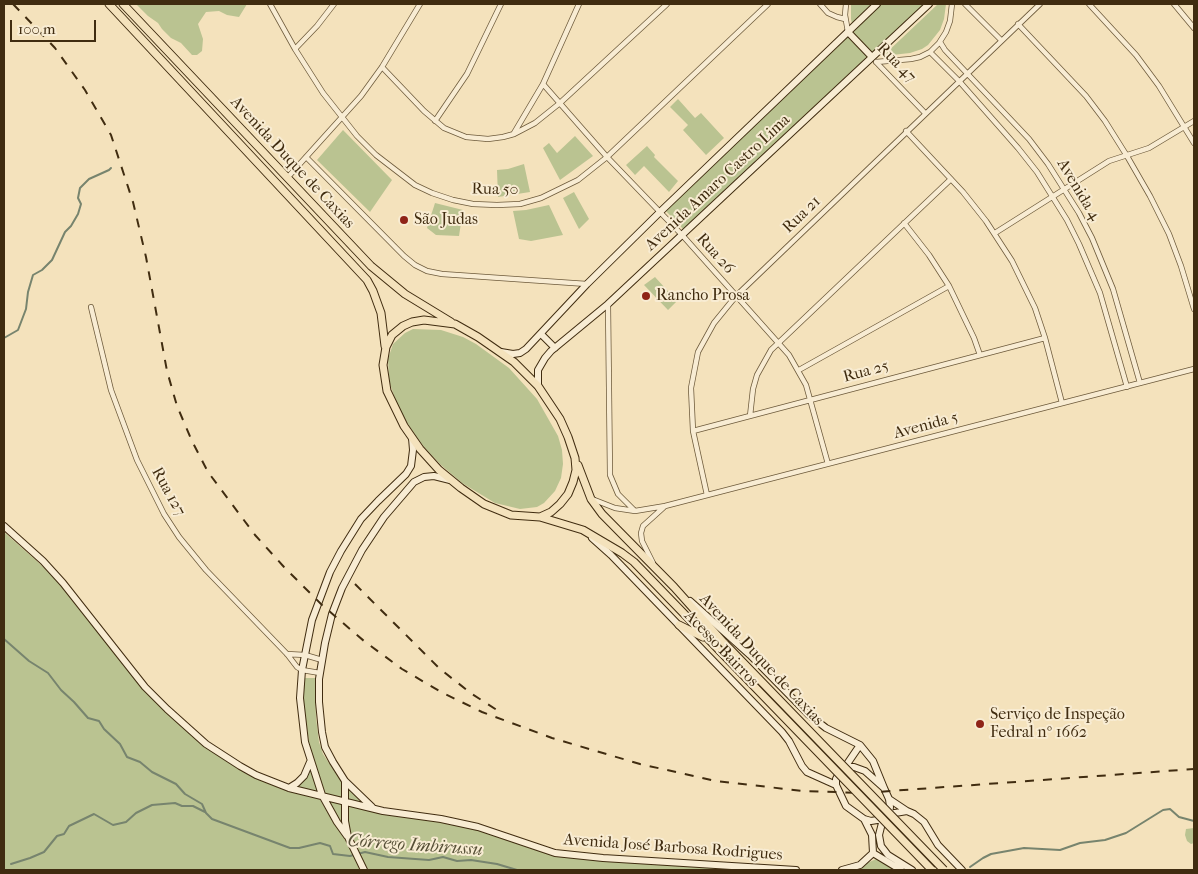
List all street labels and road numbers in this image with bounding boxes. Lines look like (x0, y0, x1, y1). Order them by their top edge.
street label: Rua 47 (872, 39, 920, 87)
street label: Avenida Duque de Caxias (226, 93, 358, 233)
street label: Avenida Amaro Castro Lima (641, 111, 795, 255)
street label: Avenida 4 (1052, 156, 1104, 224)
street label: Rua 50 (471, 180, 519, 200)
street label: Rua 21 (779, 192, 825, 238)
street label: Rua 26 (692, 230, 738, 278)
street label: Rua 25 (841, 357, 891, 387)
street label: Avenida 5 (892, 408, 960, 444)
street label: Rua 127 (147, 464, 189, 520)
street label: Avenida Duque de Caxias (695, 590, 827, 730)
street label: Acesso Bairros (680, 607, 762, 691)
street label: Avenida José Barbosa Rodrigues (563, 831, 783, 865)

